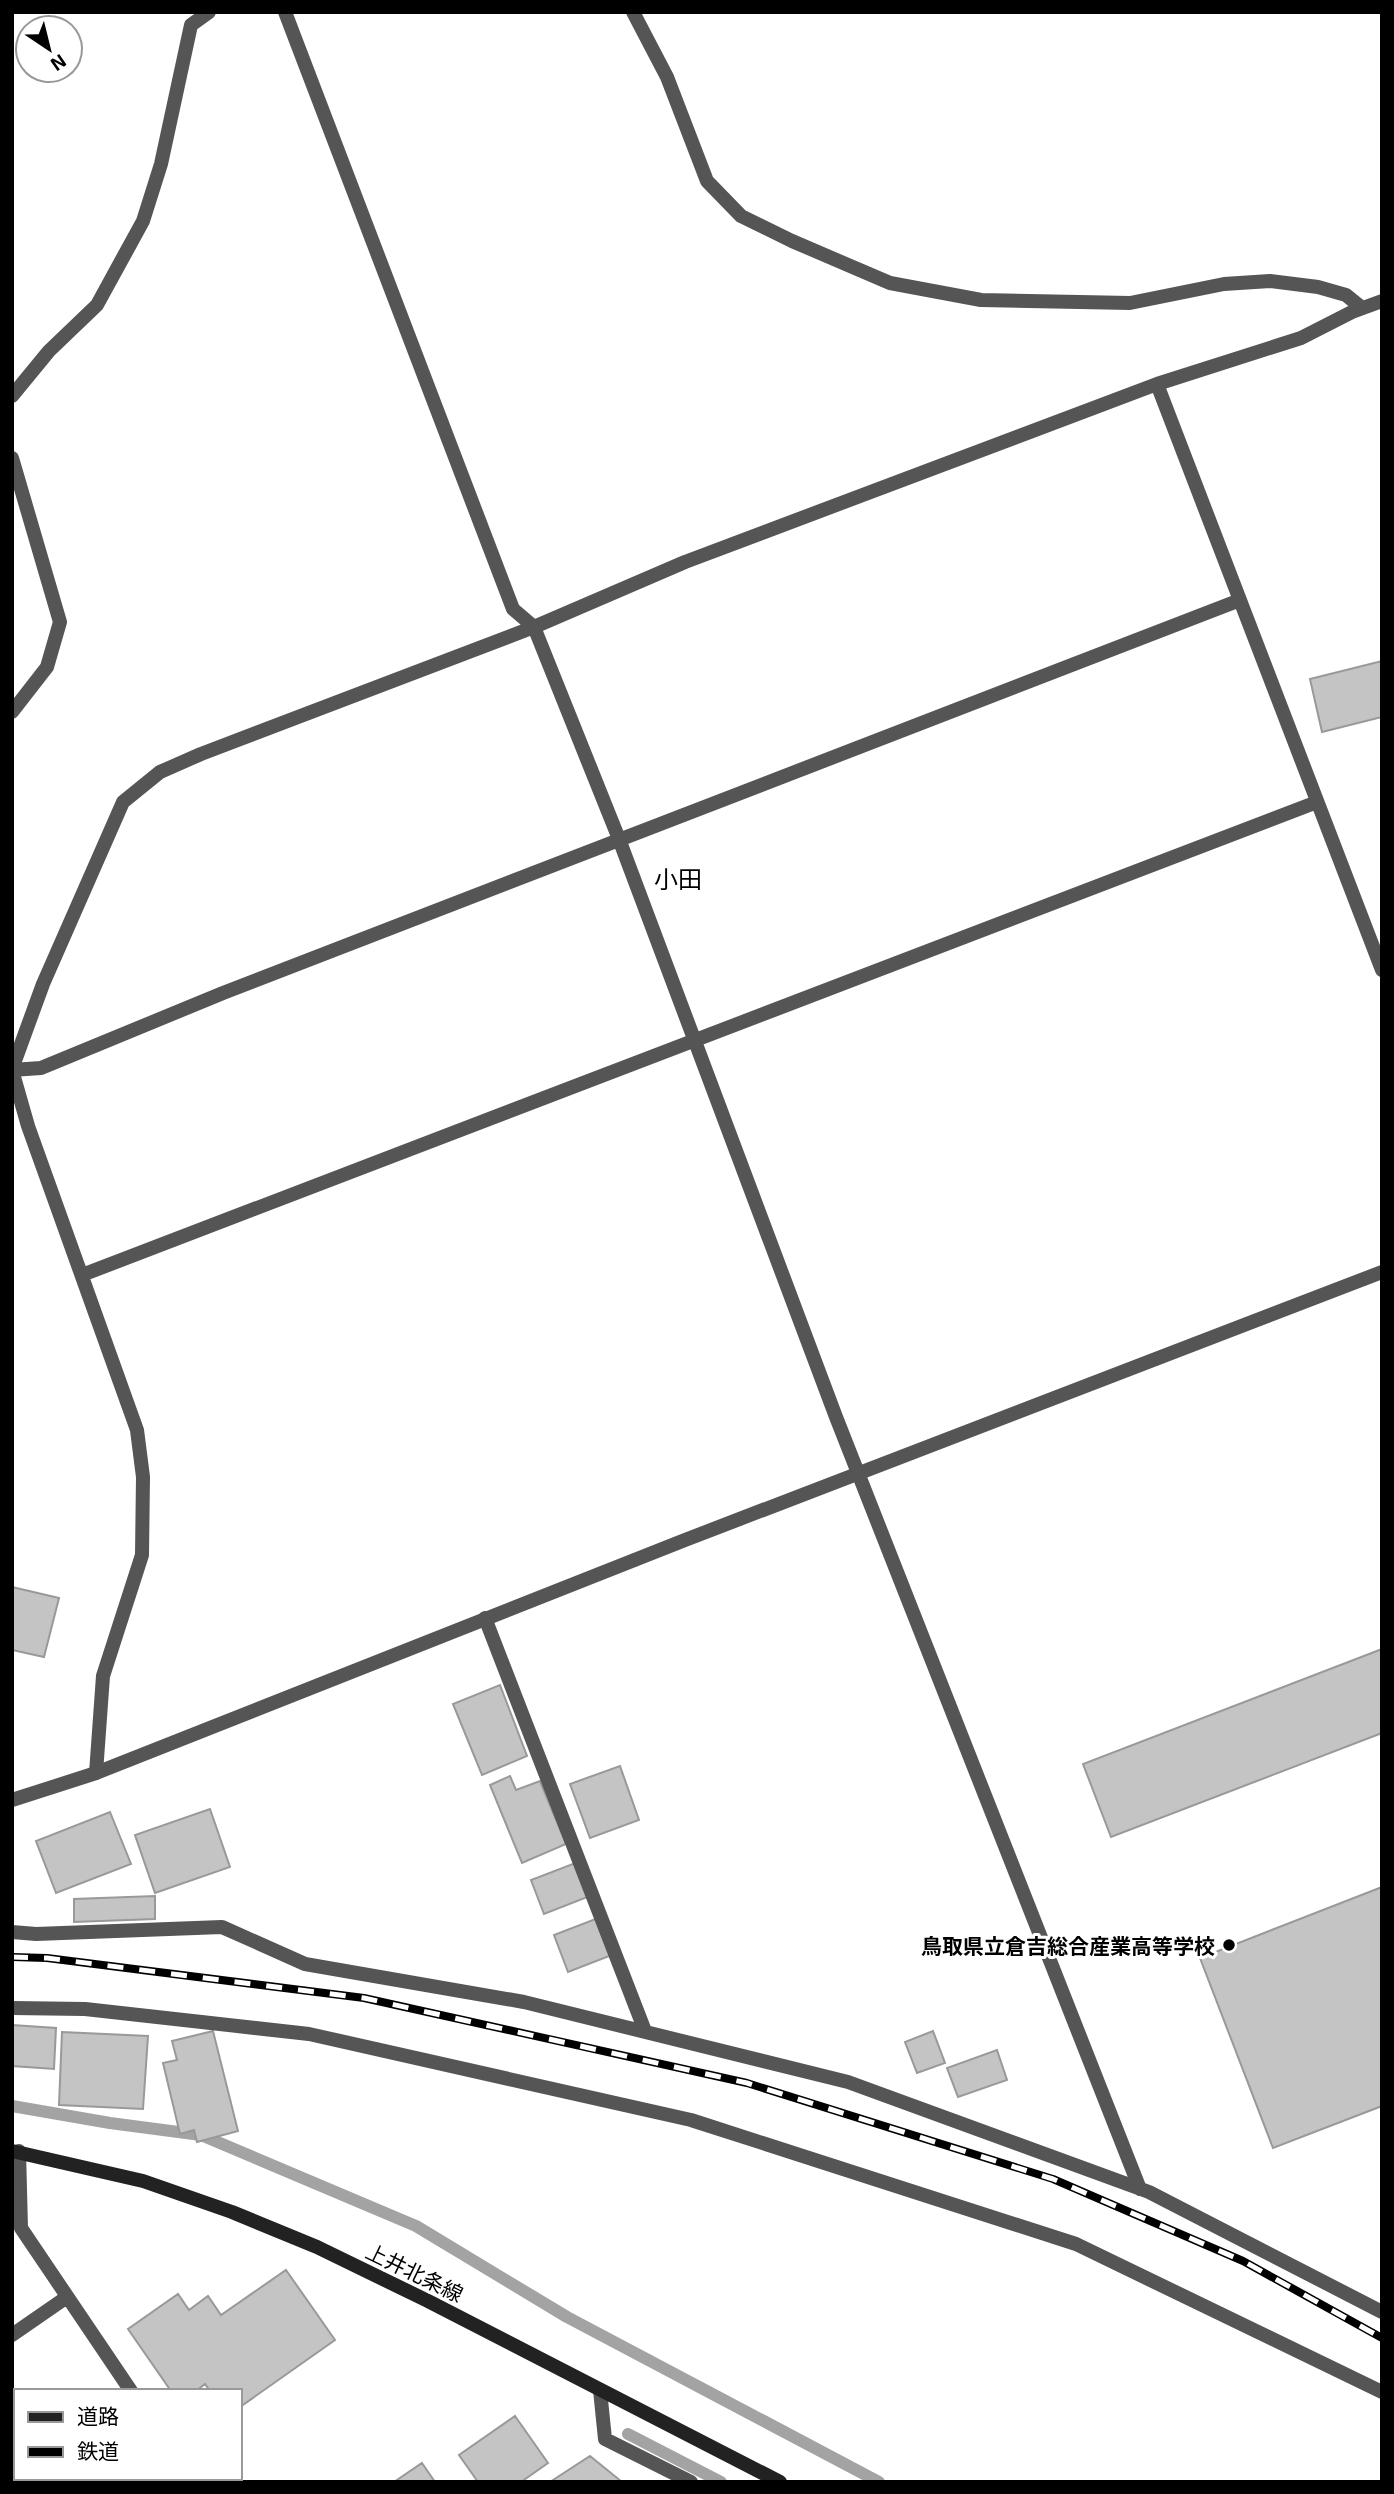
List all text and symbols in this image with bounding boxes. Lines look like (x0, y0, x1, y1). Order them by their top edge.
north arrow (14, 14, 84, 84)
text: N (47, 50, 71, 77)
district label: 小田 (654, 864, 702, 893)
place label: 鳥取県立倉吉総合産業高等学校 (921, 1933, 1215, 1958)
marker: 鳥取県立倉吉総合産業高等学校 (1221, 1937, 1237, 1953)
street label: 上井北条線 (362, 2238, 468, 2306)
legend (14, 2389, 242, 2480)
text: 道路 (77, 2403, 119, 2428)
text: 鉄道 (77, 2438, 119, 2463)

